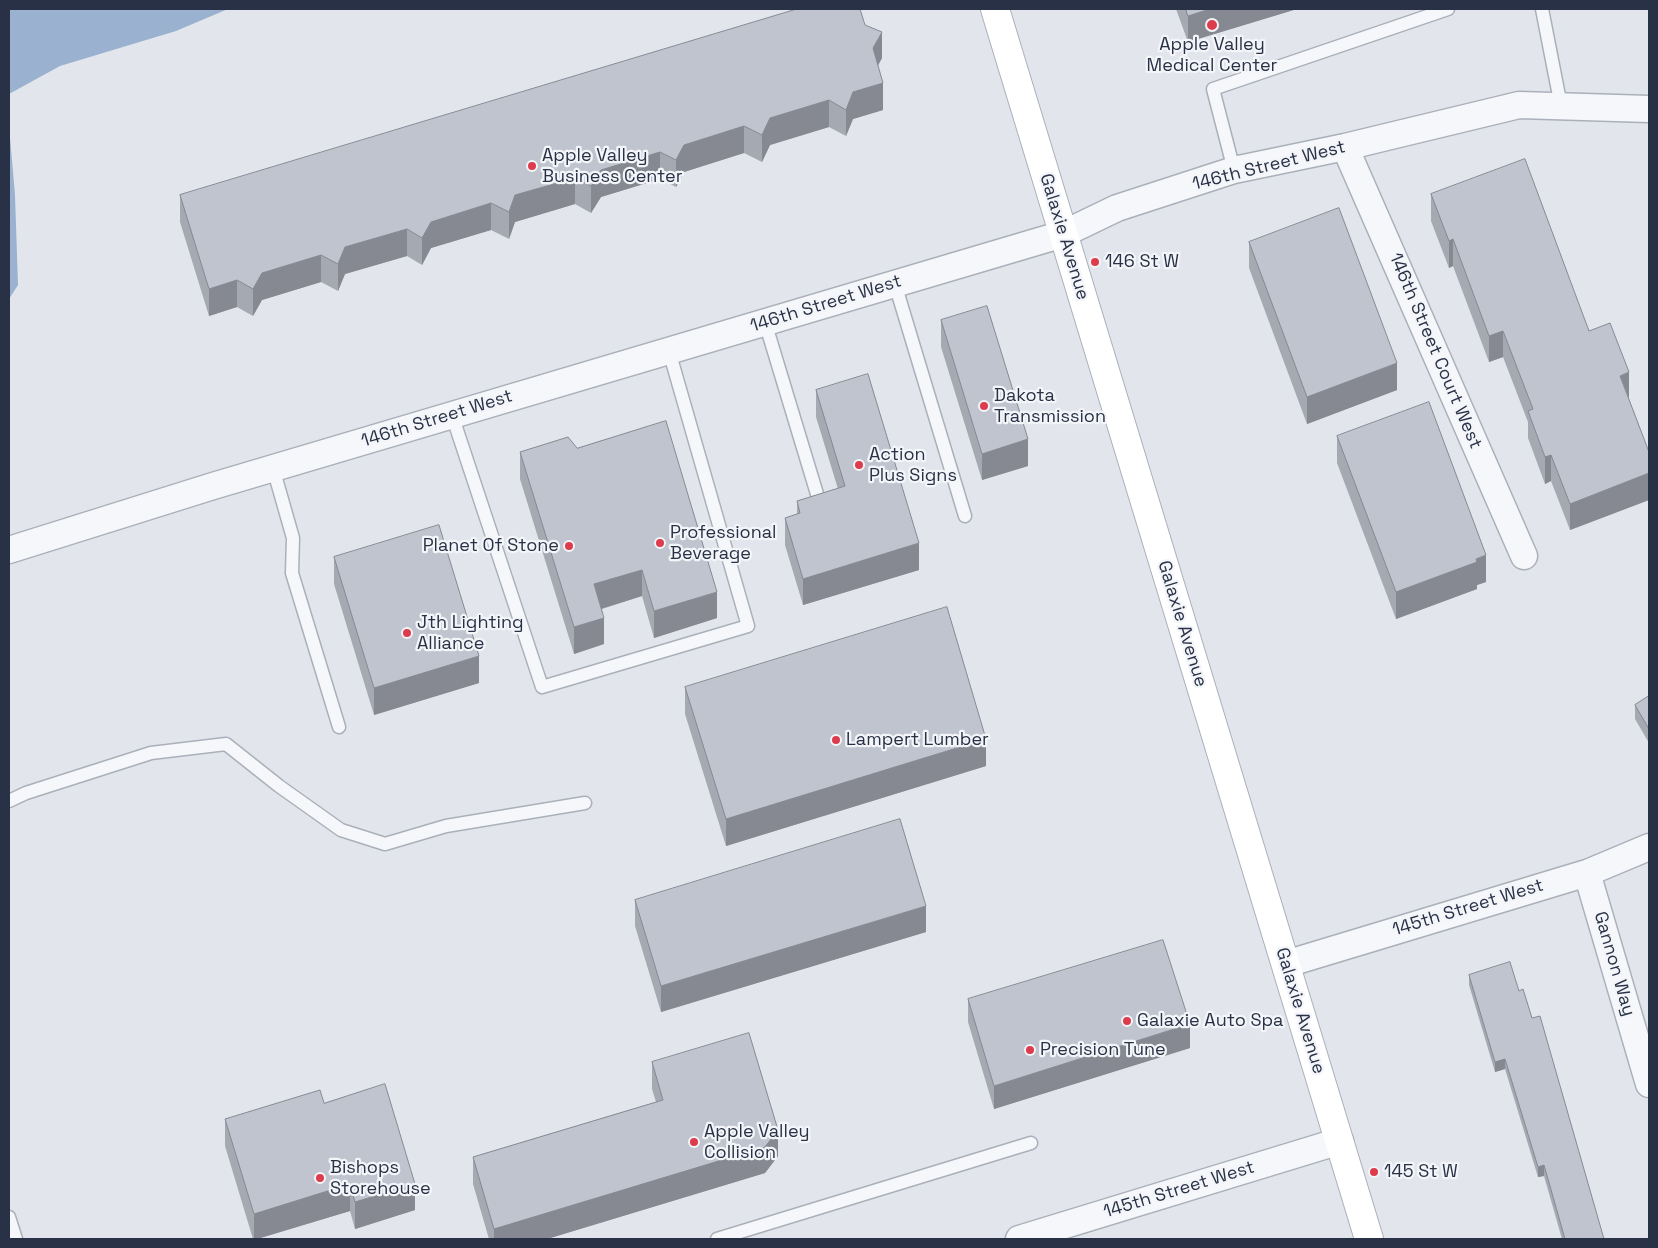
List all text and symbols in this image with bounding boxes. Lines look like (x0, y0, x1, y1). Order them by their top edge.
marker: Apple Valley Medical Center (1205, 18, 1219, 32)
place label: Apple Valley Medical Center (1147, 34, 1277, 76)
street label: 146th Street West (1190, 137, 1348, 195)
place label: Apple Valley Business Center (542, 145, 682, 188)
marker: Apple Valley Business Center (526, 160, 538, 172)
street label: Galaxie Avenue (1035, 171, 1093, 303)
street label: 146th Street Court West (1384, 250, 1486, 452)
place label: 146 St W (1105, 251, 1179, 273)
marker: 146 St W (1089, 256, 1101, 268)
street label: 146th Street West (748, 271, 904, 337)
place label: Dakota Transmission (994, 385, 1106, 428)
street label: 146th Street West (359, 386, 515, 452)
marker: Dakota Transmission (978, 400, 990, 412)
place label: Action Plus Signs (869, 444, 957, 486)
marker: Action Plus Signs (853, 459, 865, 471)
place label: Professional Beverage (670, 522, 777, 564)
place label: Planet Of Stone (423, 535, 559, 557)
marker: Professional Beverage (654, 537, 666, 549)
marker: Planet Of Stone (563, 540, 575, 552)
street label: Galaxie Avenue (1153, 558, 1211, 690)
place label: Jth Lighting Alliance (417, 612, 523, 654)
marker: Jth Lighting Alliance (401, 627, 413, 639)
place label: Lampert Lumber (846, 729, 989, 751)
marker: Lampert Lumber (830, 734, 842, 746)
street label: 145th Street West (1390, 875, 1546, 941)
street label: Gannon Way (1589, 909, 1639, 1019)
street label: Galaxie Avenue (1271, 945, 1329, 1077)
place label: Galaxie Auto Spa (1137, 1010, 1283, 1032)
marker: Galaxie Auto Spa (1121, 1015, 1133, 1027)
place label: Precision Tune (1040, 1039, 1166, 1061)
marker: Precision Tune (1024, 1044, 1036, 1056)
place label: Apple Valley Collision (704, 1121, 810, 1164)
marker: Apple Valley Collision (688, 1136, 700, 1148)
place label: Bishops Storehouse (330, 1157, 431, 1200)
street label: 145th Street West (1101, 1157, 1257, 1223)
place label: 145 St W (1384, 1161, 1458, 1183)
marker: 145 St W (1368, 1166, 1380, 1178)
marker: Bishops Storehouse (314, 1172, 326, 1184)

